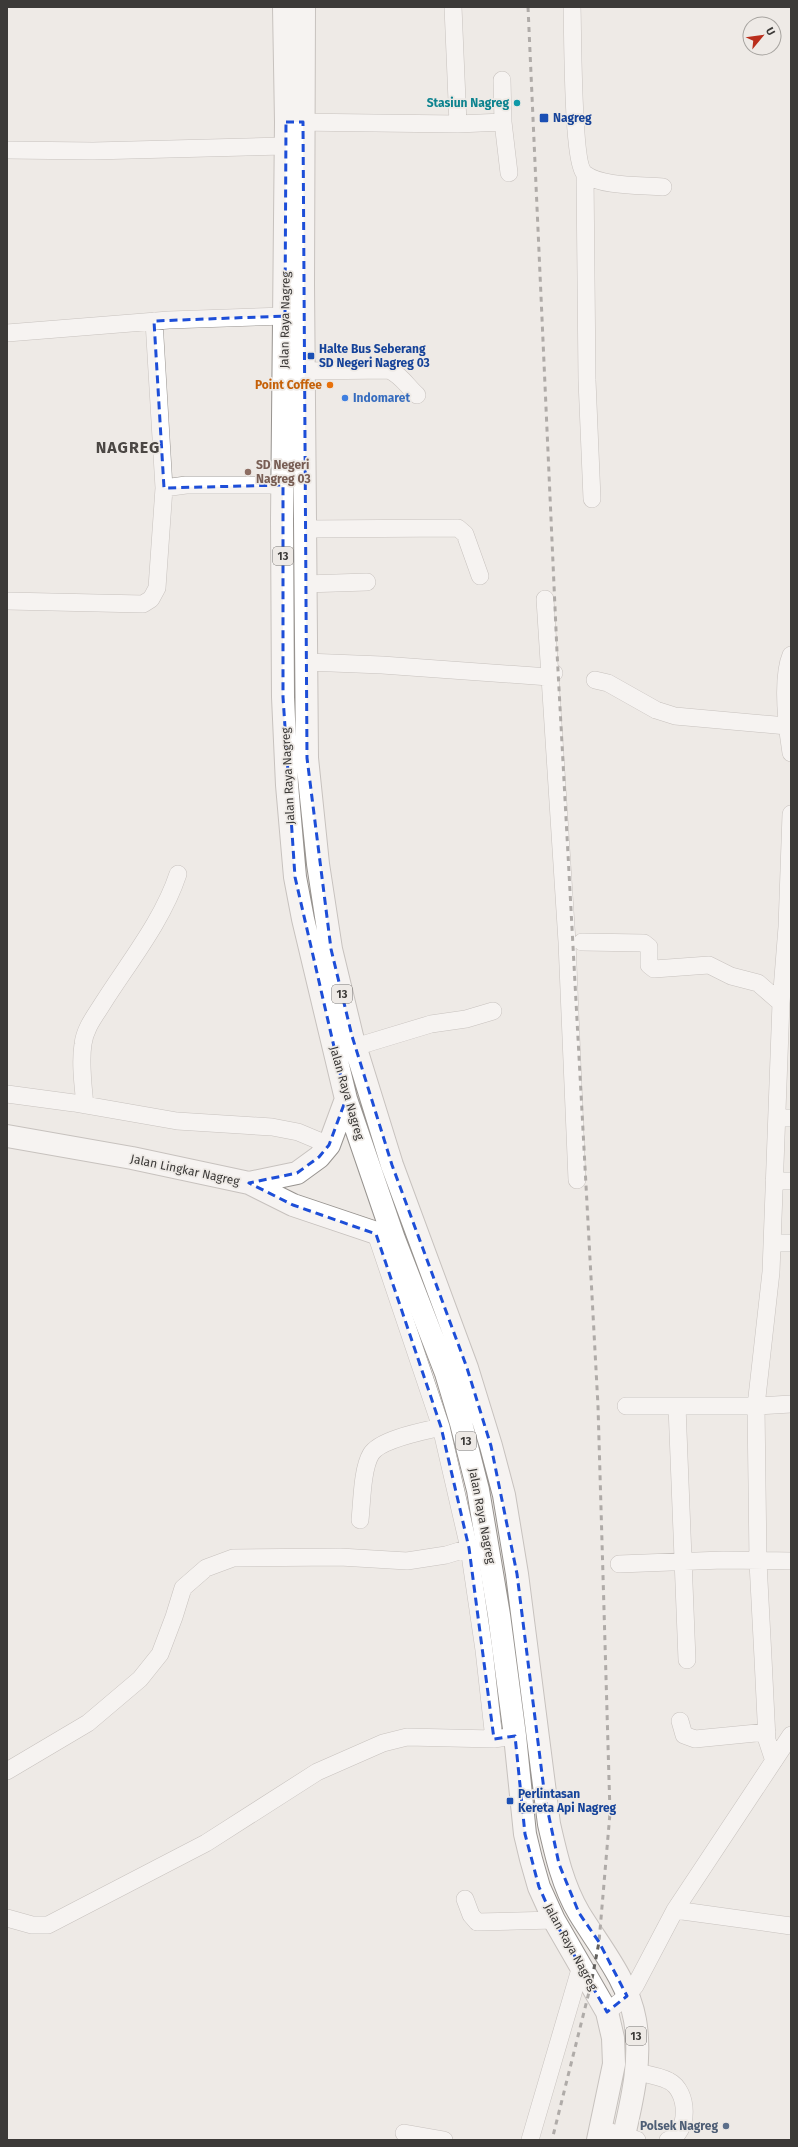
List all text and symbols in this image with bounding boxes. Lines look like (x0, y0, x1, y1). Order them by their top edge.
north arrow (742, 16, 782, 56)
text: U (763, 25, 778, 38)
place label: Stasiun Nagreg (427, 96, 509, 110)
marker: Stasiun Nagreg (512, 98, 522, 108)
place label: Nagreg (553, 111, 592, 125)
marker: Nagreg (538, 112, 550, 124)
street label: Jalan Raya Nagreg (277, 271, 293, 369)
place label: Halte Bus Seberang SD Negeri Nagreg 03 (319, 342, 430, 370)
marker: Halte Bus Seberang SD Negeri Nagreg 03 (306, 351, 316, 361)
place label: Point Coffee (255, 378, 322, 392)
marker: Point Coffee (325, 380, 335, 390)
place label: Indomaret (353, 391, 410, 405)
marker: Indomaret (340, 393, 350, 403)
district label: NAGREG (96, 438, 160, 457)
place label: SD Negeri Nagreg 03 (256, 458, 311, 486)
marker: SD Negeri Nagreg 03 (243, 467, 253, 477)
road number: 13 (273, 547, 293, 565)
street label: Jalan Raya Nagreg (278, 726, 298, 825)
road number: 13 (332, 985, 352, 1003)
street label: Jalan Raya Nagreg (327, 1044, 367, 1142)
street label: Jalan Lingkar Nagreg (129, 1152, 242, 1189)
road number: 13 (456, 1432, 476, 1450)
street label: Jalan Raya Nagreg (466, 1467, 498, 1566)
place label: Perlintasan Kereta Api Nagreg (518, 1787, 617, 1815)
marker: Perlintasan Kereta Api Nagreg (505, 1796, 515, 1806)
street label: Jalan Raya Nagreg (541, 1901, 601, 1994)
road number: 13 (626, 2027, 646, 2045)
place label: Polsek Nagreg (640, 2119, 718, 2133)
marker: Polsek Nagreg (721, 2121, 731, 2131)

